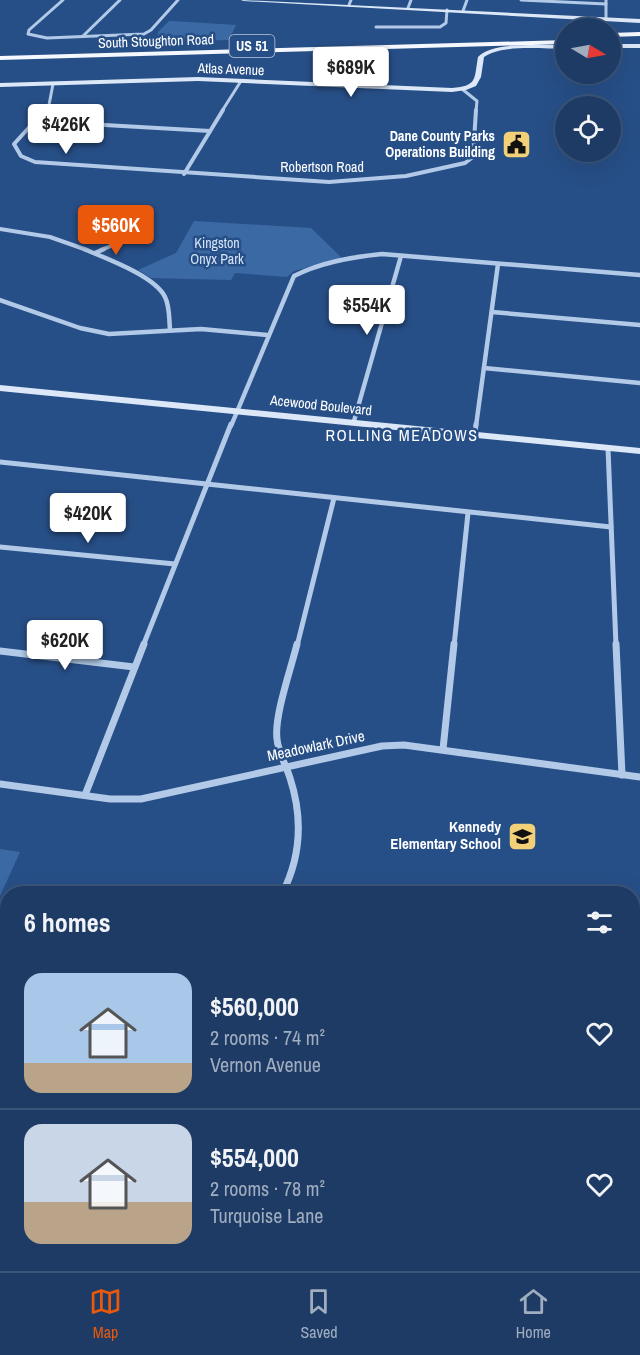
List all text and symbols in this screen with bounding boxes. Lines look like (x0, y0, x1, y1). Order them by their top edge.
north arrow (555, 18, 621, 84)
map controls (555, 18, 621, 162)
street label: South Stoughton Road (98, 30, 214, 52)
road number: US 51 (230, 35, 274, 57)
pin: $689K (309, 47, 393, 98)
text: $689K (327, 53, 375, 80)
street label: Atlas Avenue (196, 59, 265, 79)
button: locate (555, 96, 621, 162)
pin: $426K (24, 104, 108, 155)
text: $426K (42, 110, 90, 137)
place label: Dane County Parks Operations Building (385, 127, 495, 161)
public building icon: Dane County Parks Operations Building (500, 128, 532, 160)
street label: Robertson Road (280, 158, 364, 176)
pin: $560K (74, 205, 158, 256)
text: $560K (92, 211, 140, 238)
park label: Kingston Onyx Park (190, 234, 244, 268)
pin: $554K (325, 285, 409, 336)
text: $554K (343, 291, 391, 318)
street label: Acewood Boulevard (268, 391, 373, 419)
district label: ROLLING MEADOWS (326, 424, 479, 446)
pin: $420K (46, 493, 130, 544)
text: $420K (64, 499, 112, 526)
pin: $620K (23, 620, 107, 671)
text: $620K (41, 626, 89, 653)
street label: Meadowlark Drive (265, 725, 367, 766)
place label: Kennedy Elementary School (390, 816, 501, 854)
school or university icon: Kennedy Elementary School (506, 820, 538, 852)
text: 6 homes (24, 905, 111, 940)
icon: filters (583, 906, 616, 939)
text: $560,000 (210, 989, 299, 1024)
icon: home (72, 997, 144, 1069)
icon: heart (583, 1017, 616, 1050)
text: 2 rooms · 74 m² (210, 1024, 325, 1051)
text: Vernon Avenue (210, 1051, 321, 1078)
text: $554,000 (210, 1140, 299, 1175)
icon: home (72, 1148, 144, 1220)
icon: heart (583, 1168, 616, 1201)
text: 2 rooms · 78 m² (210, 1175, 325, 1202)
text: Turquoise Lane (210, 1202, 323, 1229)
tab: Map (89, 1285, 122, 1343)
tab: Saved (300, 1285, 338, 1343)
tab: Home (516, 1285, 551, 1343)

